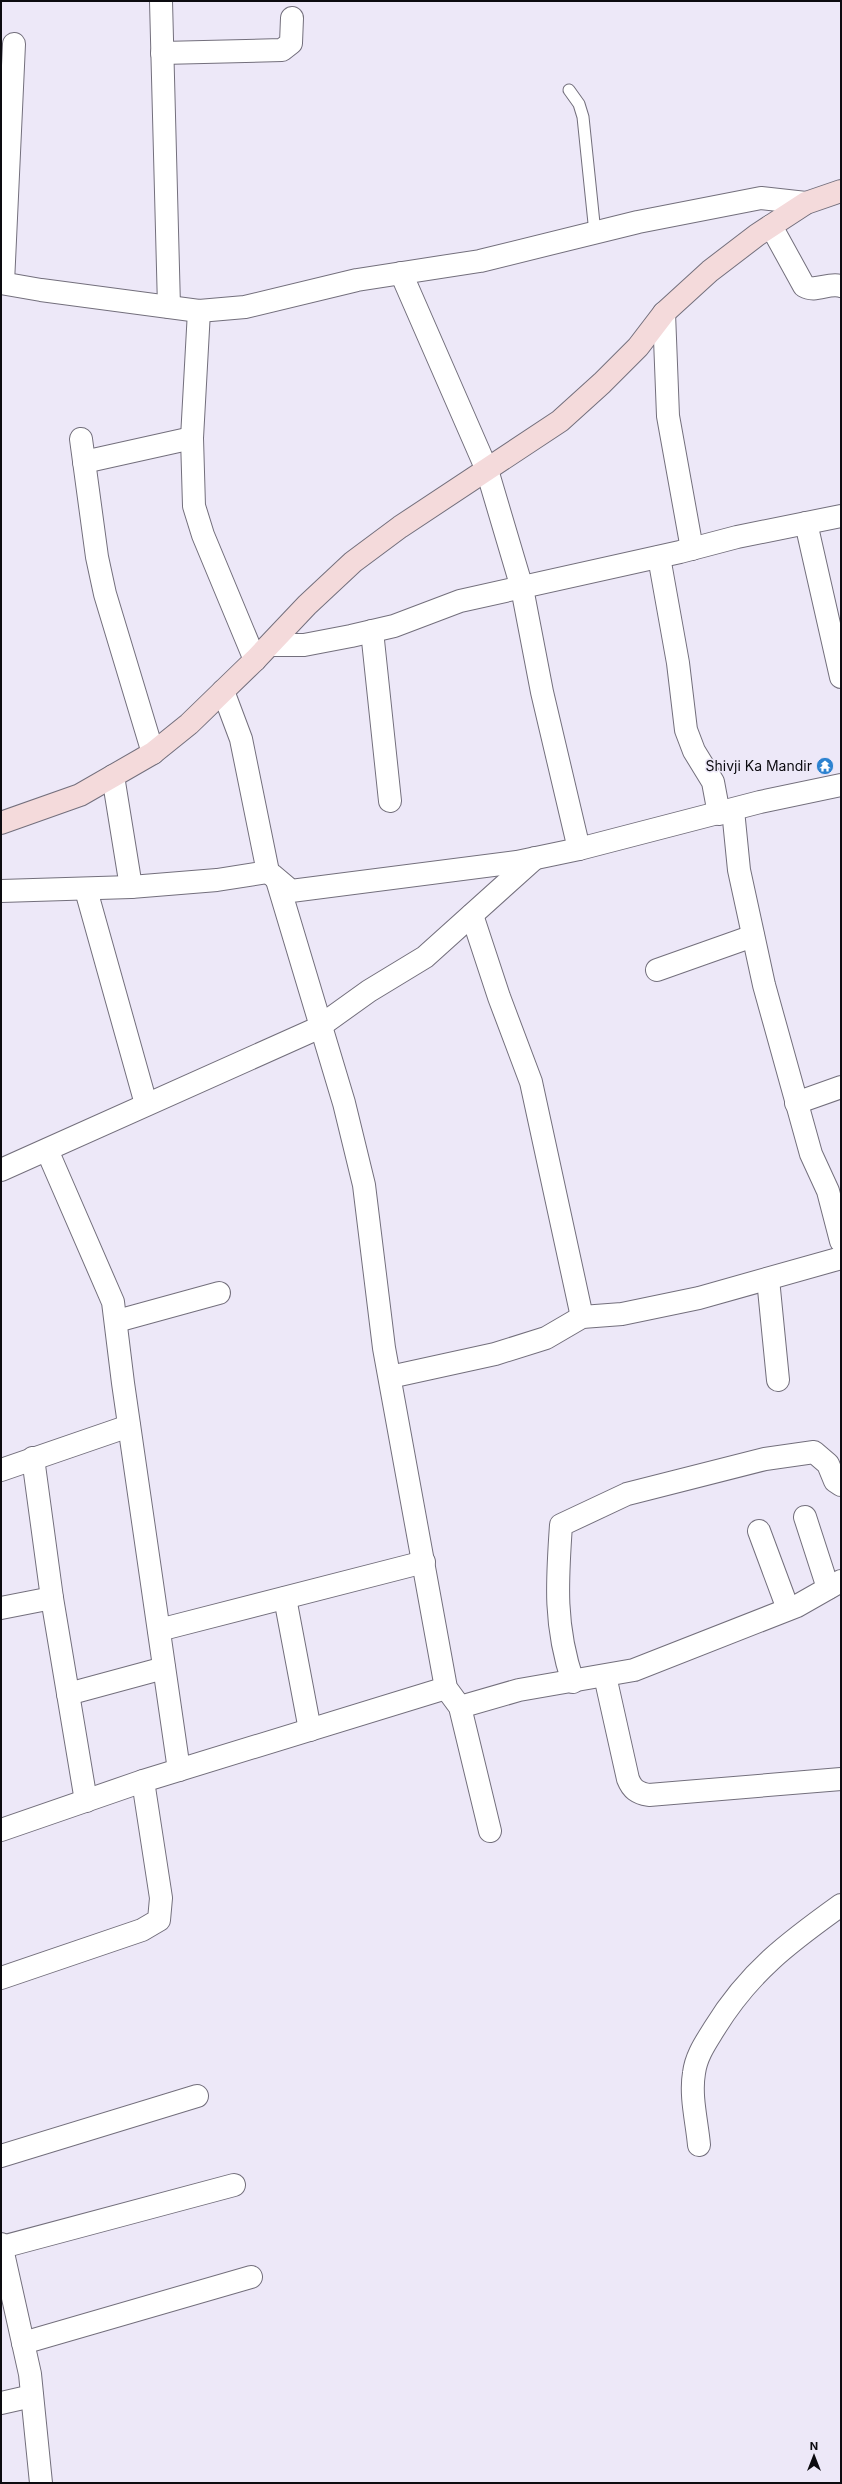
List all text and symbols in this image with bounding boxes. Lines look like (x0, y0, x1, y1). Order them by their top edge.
temple icon: Shivji Ka Mandir (815, 756, 835, 776)
place label: Shivji Ka Mandir (706, 757, 812, 774)
north arrow (794, 2436, 834, 2476)
text: N (810, 2439, 818, 2453)

